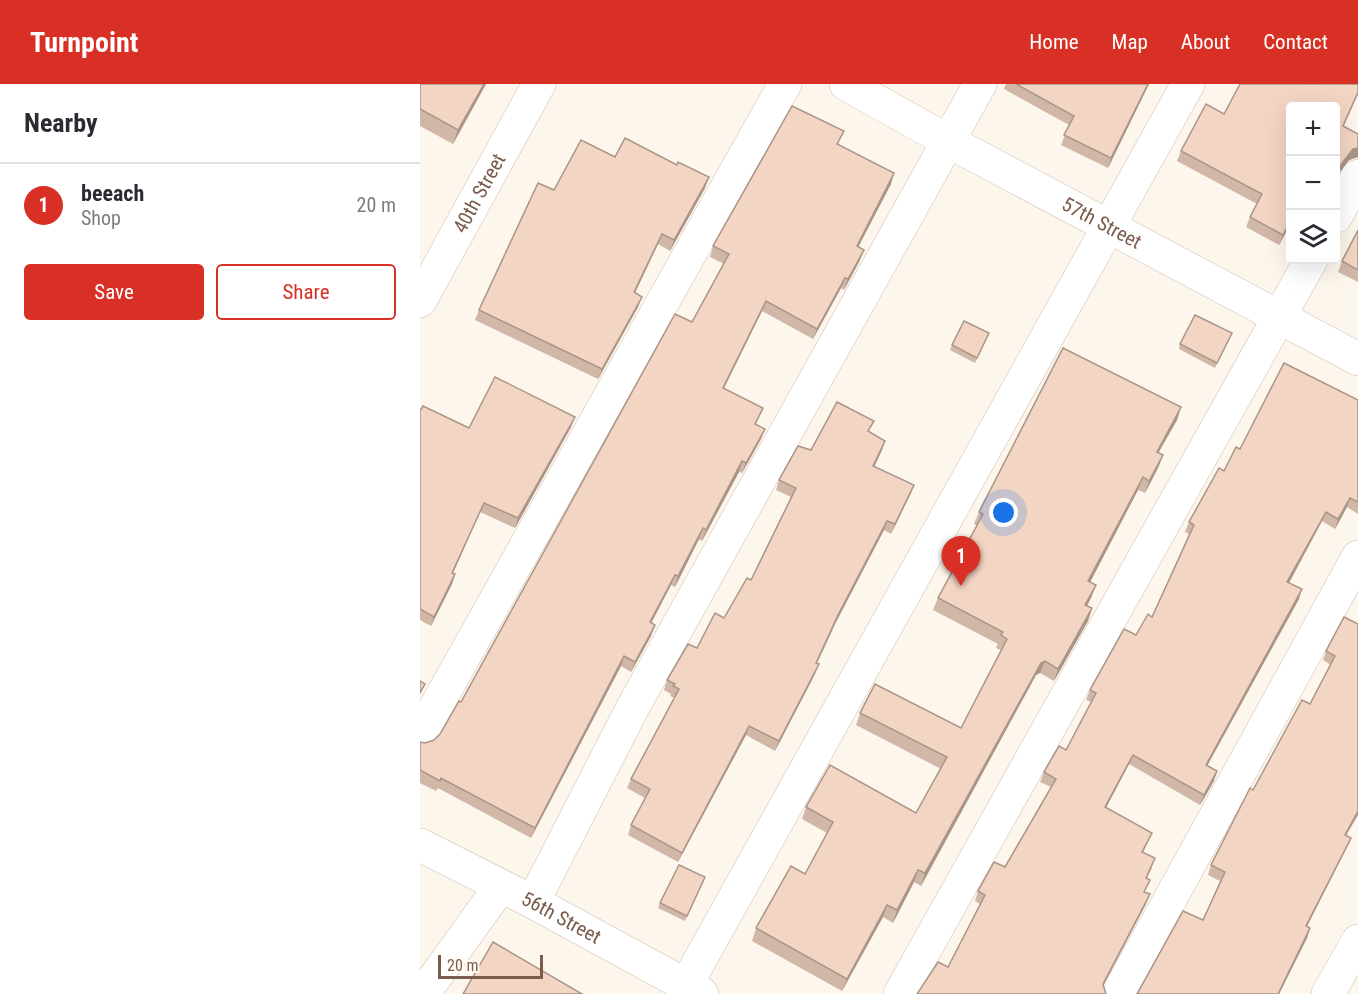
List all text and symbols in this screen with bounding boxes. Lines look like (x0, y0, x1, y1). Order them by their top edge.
text: Turnpoint (30, 26, 138, 59)
text: Home (1029, 30, 1079, 54)
text: Map (1112, 30, 1148, 54)
text: About (1181, 30, 1230, 54)
text: Contact (1263, 30, 1328, 54)
map controls (1286, 102, 1340, 264)
button: + (1286, 102, 1340, 156)
text: Nearby (24, 108, 98, 138)
street label: 40th Street (448, 149, 511, 237)
button: − (1286, 156, 1340, 210)
text: beeach (81, 181, 144, 206)
street label: 57th Street (1058, 192, 1146, 254)
text: 1 (38, 193, 49, 217)
text: 20 m (357, 193, 396, 217)
text: Shop (81, 206, 121, 230)
button: layers (1286, 210, 1340, 264)
button: Save (24, 264, 204, 320)
button: Share (216, 264, 396, 320)
your location (989, 498, 1018, 527)
pin: 1 (942, 536, 980, 586)
street label: 56th Street (518, 886, 605, 949)
scale bar (438, 952, 543, 980)
text: 20 m (447, 956, 479, 975)

